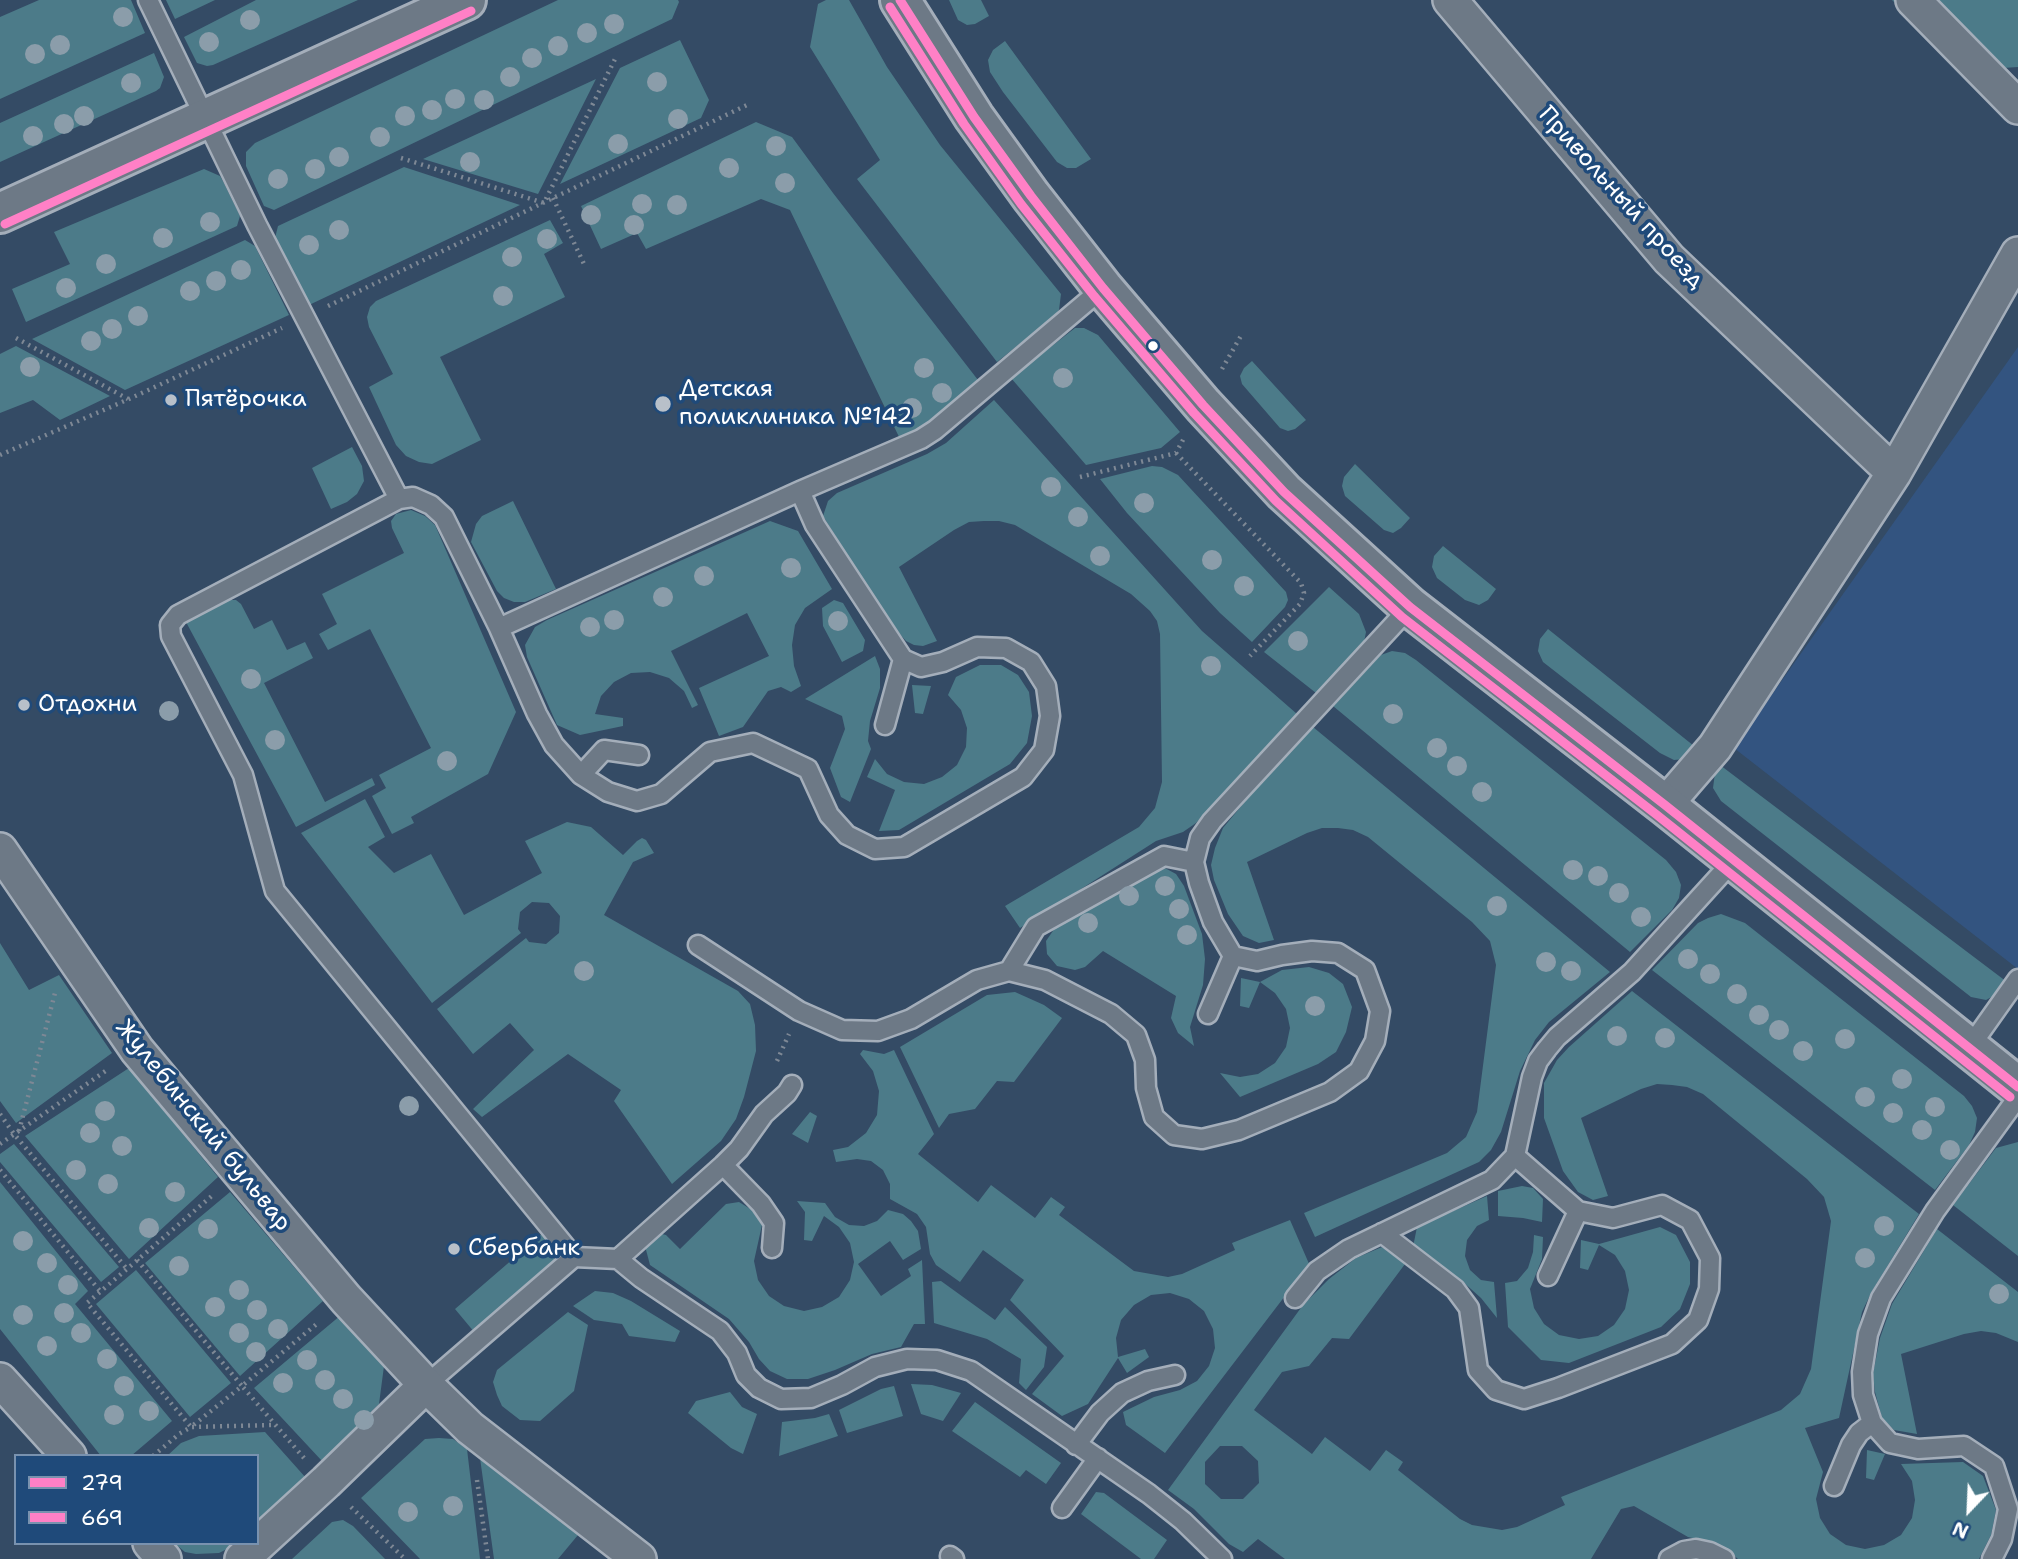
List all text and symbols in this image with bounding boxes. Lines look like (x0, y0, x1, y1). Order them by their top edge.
street label: Привольный проезд (1532, 101, 1710, 295)
unlabelled marker (1146, 339, 1160, 353)
place label: Детская поликлиника №142 (679, 376, 913, 432)
place label: Пятёрочка (185, 386, 307, 414)
marker: Пятёрочка (163, 392, 179, 408)
marker: Детская поликлиника №142 (653, 394, 673, 414)
place label: Отдохни (38, 691, 137, 719)
marker: Отдохни (16, 697, 32, 713)
street label: Жулебинский бульвар (109, 1015, 297, 1237)
place label: Сбербанк (468, 1235, 580, 1263)
marker: Сбербанк (446, 1241, 462, 1257)
legend (14, 1454, 259, 1545)
text: 279 (81, 1469, 123, 1497)
north arrow (1934, 1475, 2004, 1545)
text: 669 (81, 1504, 123, 1532)
text: N (1949, 1515, 1972, 1544)

